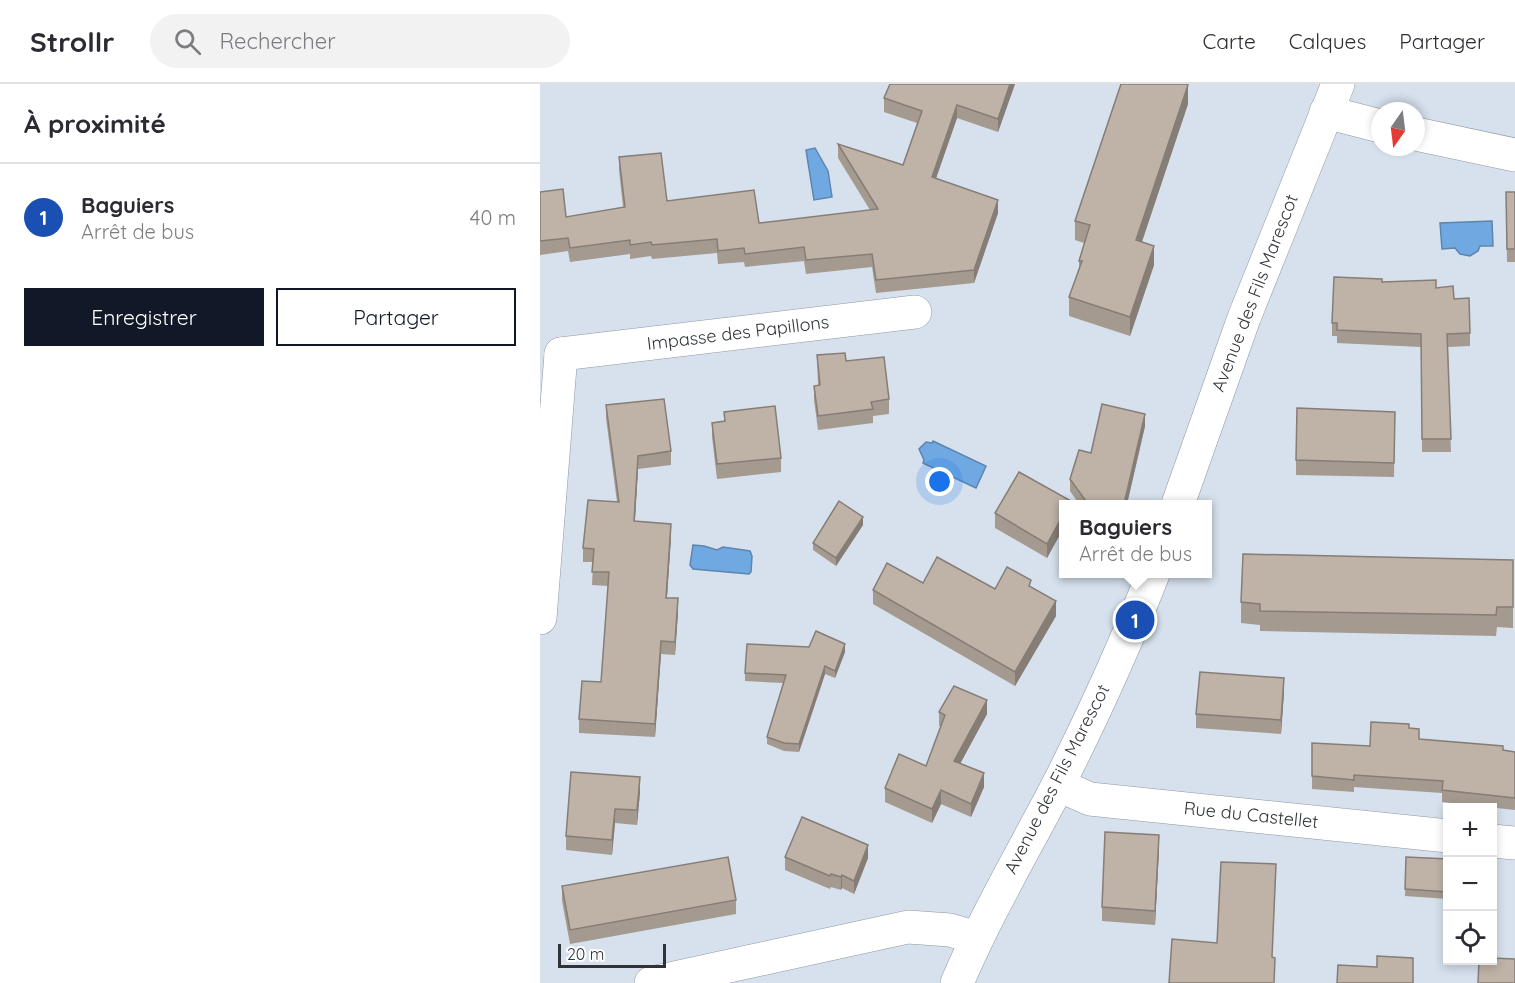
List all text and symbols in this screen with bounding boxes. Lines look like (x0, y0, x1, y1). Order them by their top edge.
search box (150, 14, 570, 68)
text: Strollr (30, 24, 114, 59)
icon: search (171, 25, 204, 58)
text: Rechercher (219, 27, 336, 55)
text: Carte (1202, 28, 1256, 54)
text: Calques (1289, 28, 1366, 54)
text: Partager (1399, 28, 1485, 54)
north arrow (1371, 102, 1425, 156)
text: À proximité (24, 107, 166, 140)
text: Baguiers (81, 191, 174, 219)
street label: Avenue des Fils Marescot (1206, 191, 1303, 395)
text: 1 (40, 205, 47, 230)
text: 40 m (470, 205, 516, 230)
text: Arrêt de bus (81, 219, 194, 244)
button: Enregistrer (24, 288, 264, 346)
button: Partager (276, 288, 516, 346)
street label: Impasse des Papillons (646, 310, 830, 355)
your location (925, 467, 954, 496)
popup (1059, 500, 1212, 578)
text: Baguiers (1079, 513, 1172, 541)
text: Arrêt de bus (1079, 541, 1192, 566)
pin: 1 (1116, 598, 1154, 642)
street label: Avenue des Fils Marescot (999, 680, 1114, 877)
street label: Rue du Castellet (1183, 796, 1319, 833)
map controls (1443, 803, 1497, 965)
button: + (1443, 803, 1497, 857)
button: − (1443, 857, 1497, 911)
button: locate (1443, 911, 1497, 965)
scale bar (558, 941, 666, 968)
text: 20 m (567, 944, 604, 964)

